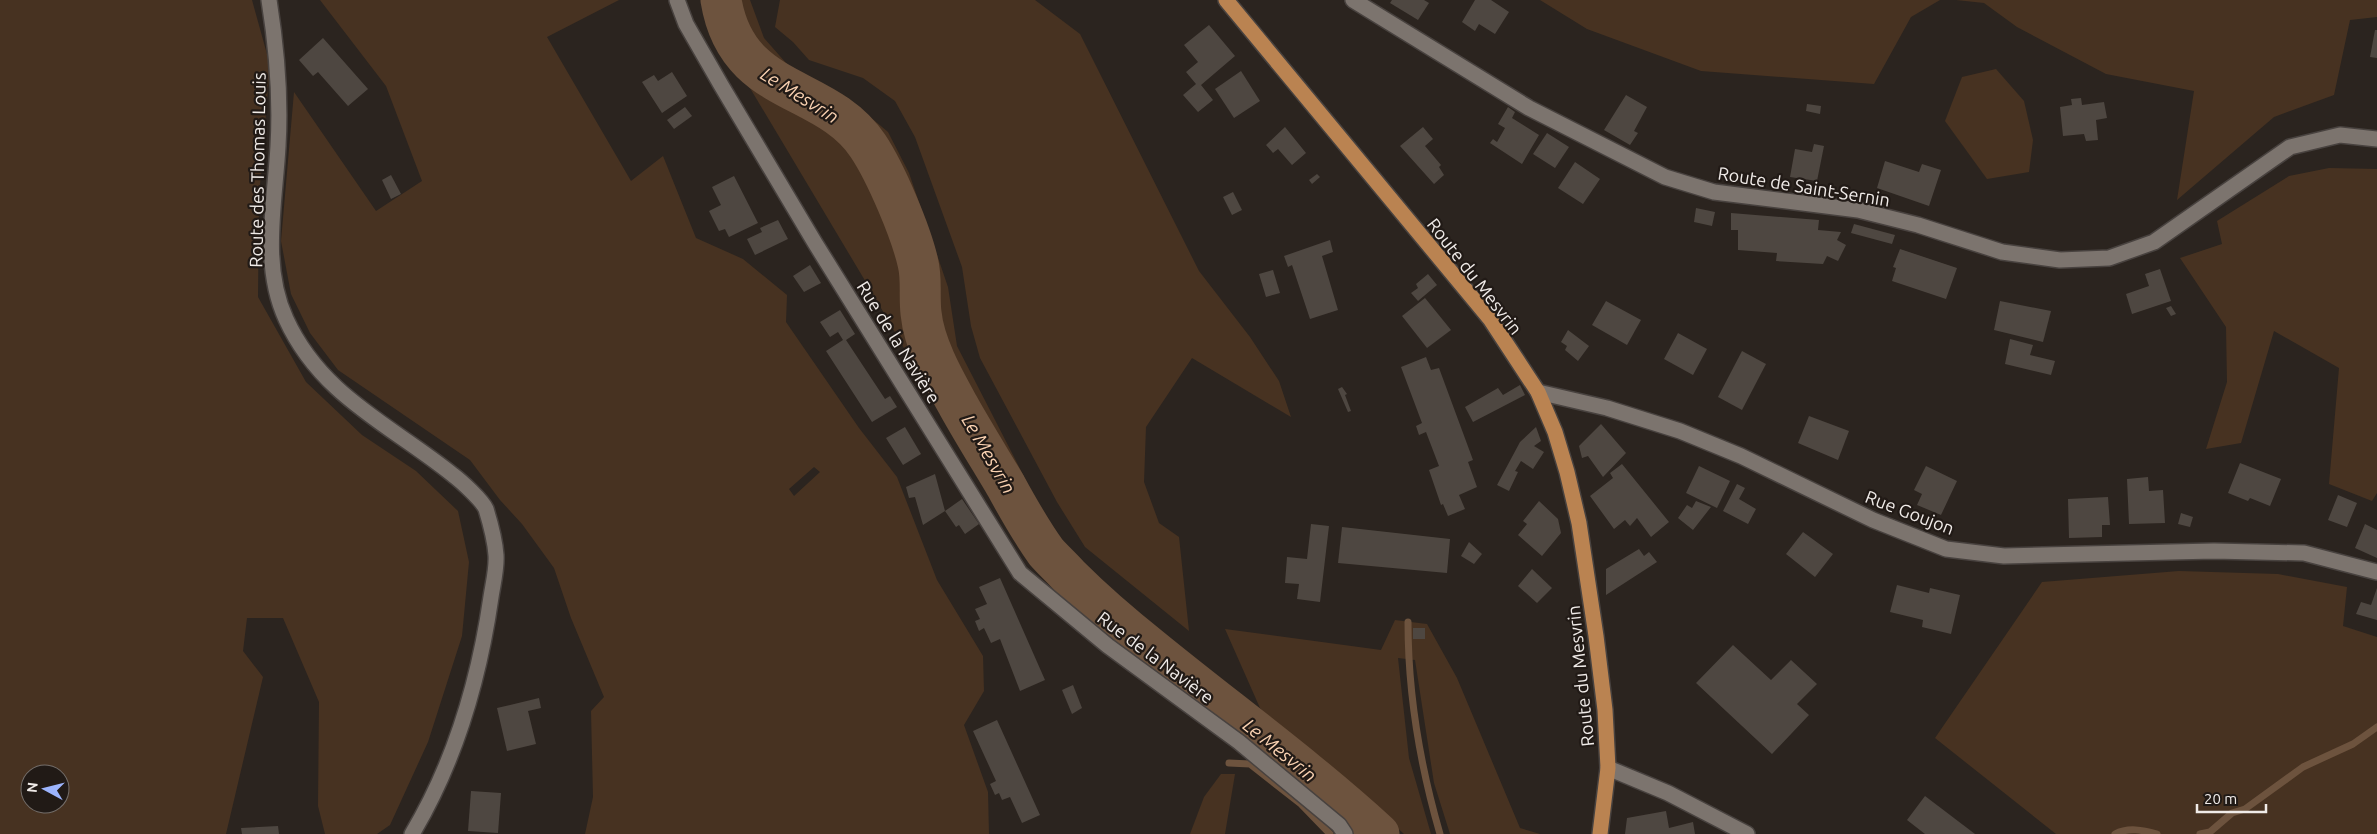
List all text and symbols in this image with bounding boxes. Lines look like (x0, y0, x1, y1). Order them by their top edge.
water label: Le Mesvrin (757, 62, 843, 128)
street label: Route des Thomas Louis (245, 72, 269, 268)
street label: Route de Saint-Sernin (1717, 163, 1891, 209)
street label: Route du Mesvrin (1424, 214, 1526, 338)
street label: Rue de la Navière (853, 277, 945, 407)
water label: Le Mesvrin (958, 410, 1020, 498)
street label: Rue Goujon (1863, 486, 1957, 538)
street label: Route du Mesvrin (1563, 605, 1597, 747)
street label: Rue de la Navière (1094, 607, 1218, 707)
water label: Le Mesvrin (1239, 714, 1321, 786)
north arrow (20, 764, 70, 814)
text: N (24, 781, 41, 794)
scale bar (2197, 782, 2266, 814)
text: 20 m (2204, 790, 2237, 807)

